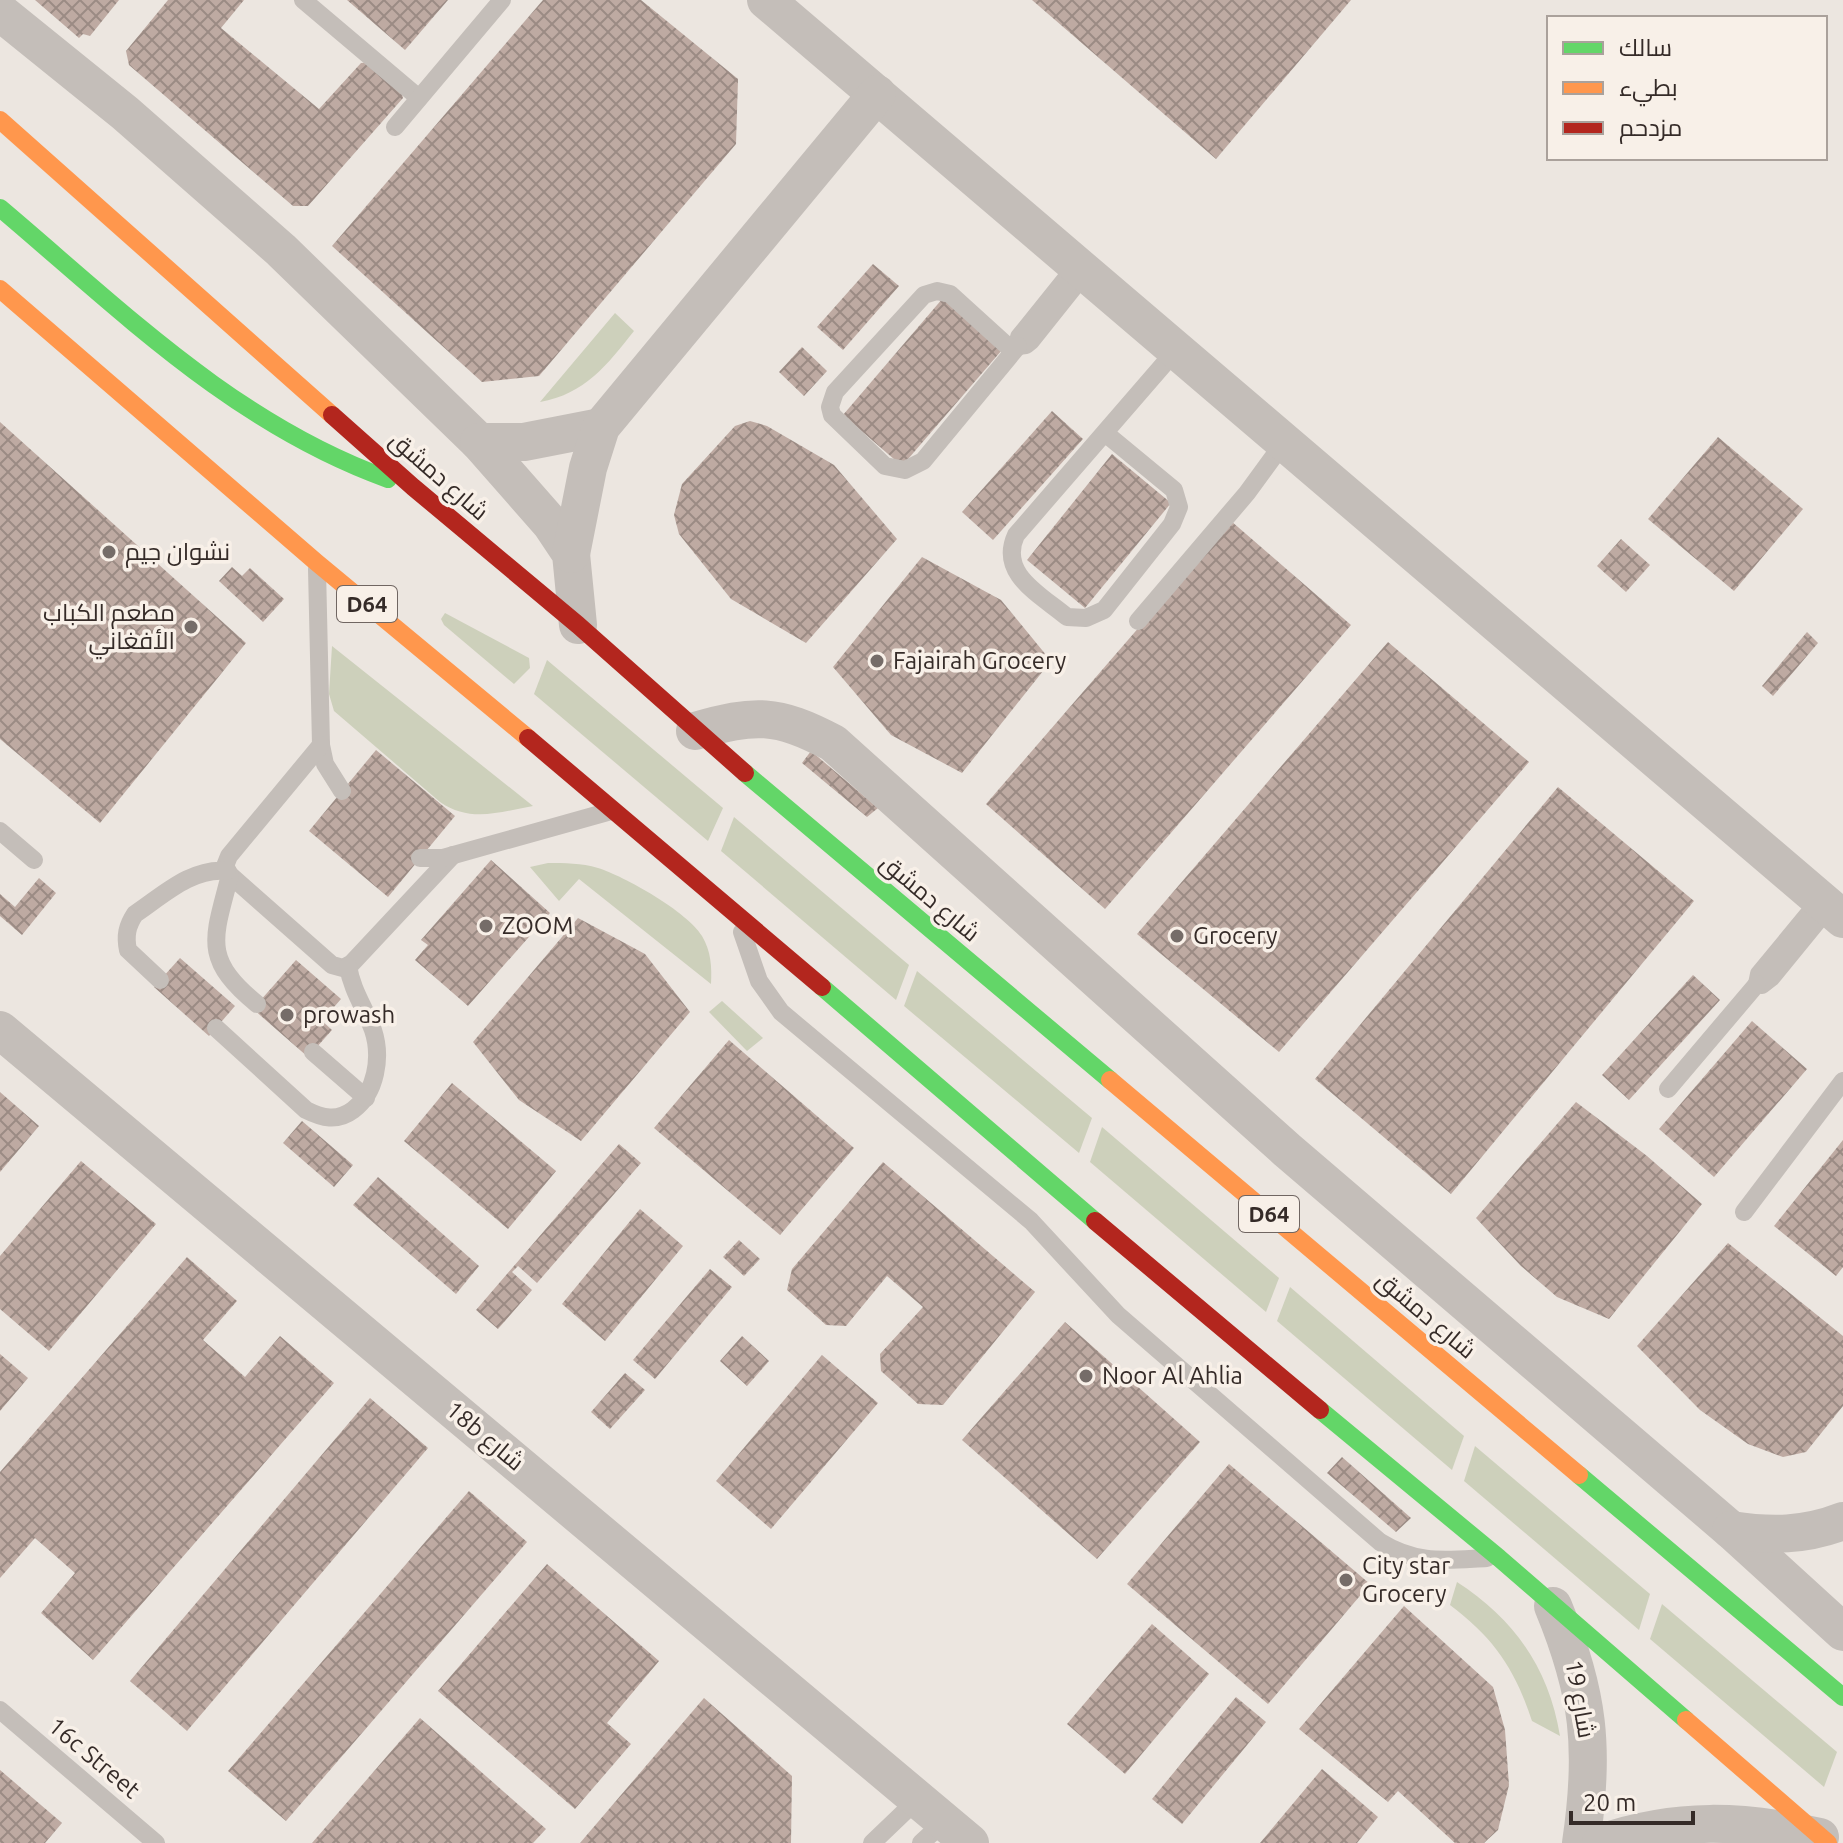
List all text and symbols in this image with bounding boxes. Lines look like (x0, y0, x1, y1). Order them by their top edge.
legend (1547, 16, 1827, 160)
text: سالك (1619, 34, 1672, 61)
text: بطيء (1619, 74, 1678, 107)
text: مزدحم (1619, 114, 1682, 144)
street label: شارع دمشق (383, 426, 494, 528)
place label: نشوان جيم (125, 538, 230, 568)
marker: نشوان جيم (100, 543, 118, 561)
road number: D64 (337, 586, 397, 622)
place label: مطعم الكباب الأفغاني (43, 599, 175, 660)
marker: مطعم الكباب الأفغاني (182, 618, 200, 636)
place label: Fajairah Grocery (893, 647, 1067, 674)
marker: Fajairah Grocery (868, 652, 886, 670)
street label: شارع دمشق (873, 848, 985, 949)
place label: ZOOM (502, 912, 573, 939)
marker: ZOOM (477, 917, 495, 935)
place label: Grocery (1193, 922, 1278, 949)
marker: Grocery (1168, 927, 1186, 945)
place label: prowash (303, 1001, 395, 1028)
marker: prowash (278, 1006, 296, 1024)
road number: D64 (1239, 1196, 1299, 1232)
street label: شارع دمشق (1369, 1265, 1481, 1366)
place label: Noor Al Ahlia (1102, 1362, 1243, 1389)
marker: Noor Al Ahlia (1077, 1367, 1095, 1385)
street label: 18b شارع (439, 1395, 530, 1478)
place label: City star Grocery (1362, 1552, 1450, 1607)
marker: City star Grocery (1337, 1571, 1355, 1589)
street label: شارع 19 (1557, 1658, 1601, 1741)
street label: 16c Street (43, 1712, 146, 1804)
scale bar (1571, 1775, 1693, 1825)
text: 20 m (1583, 1789, 1636, 1816)

